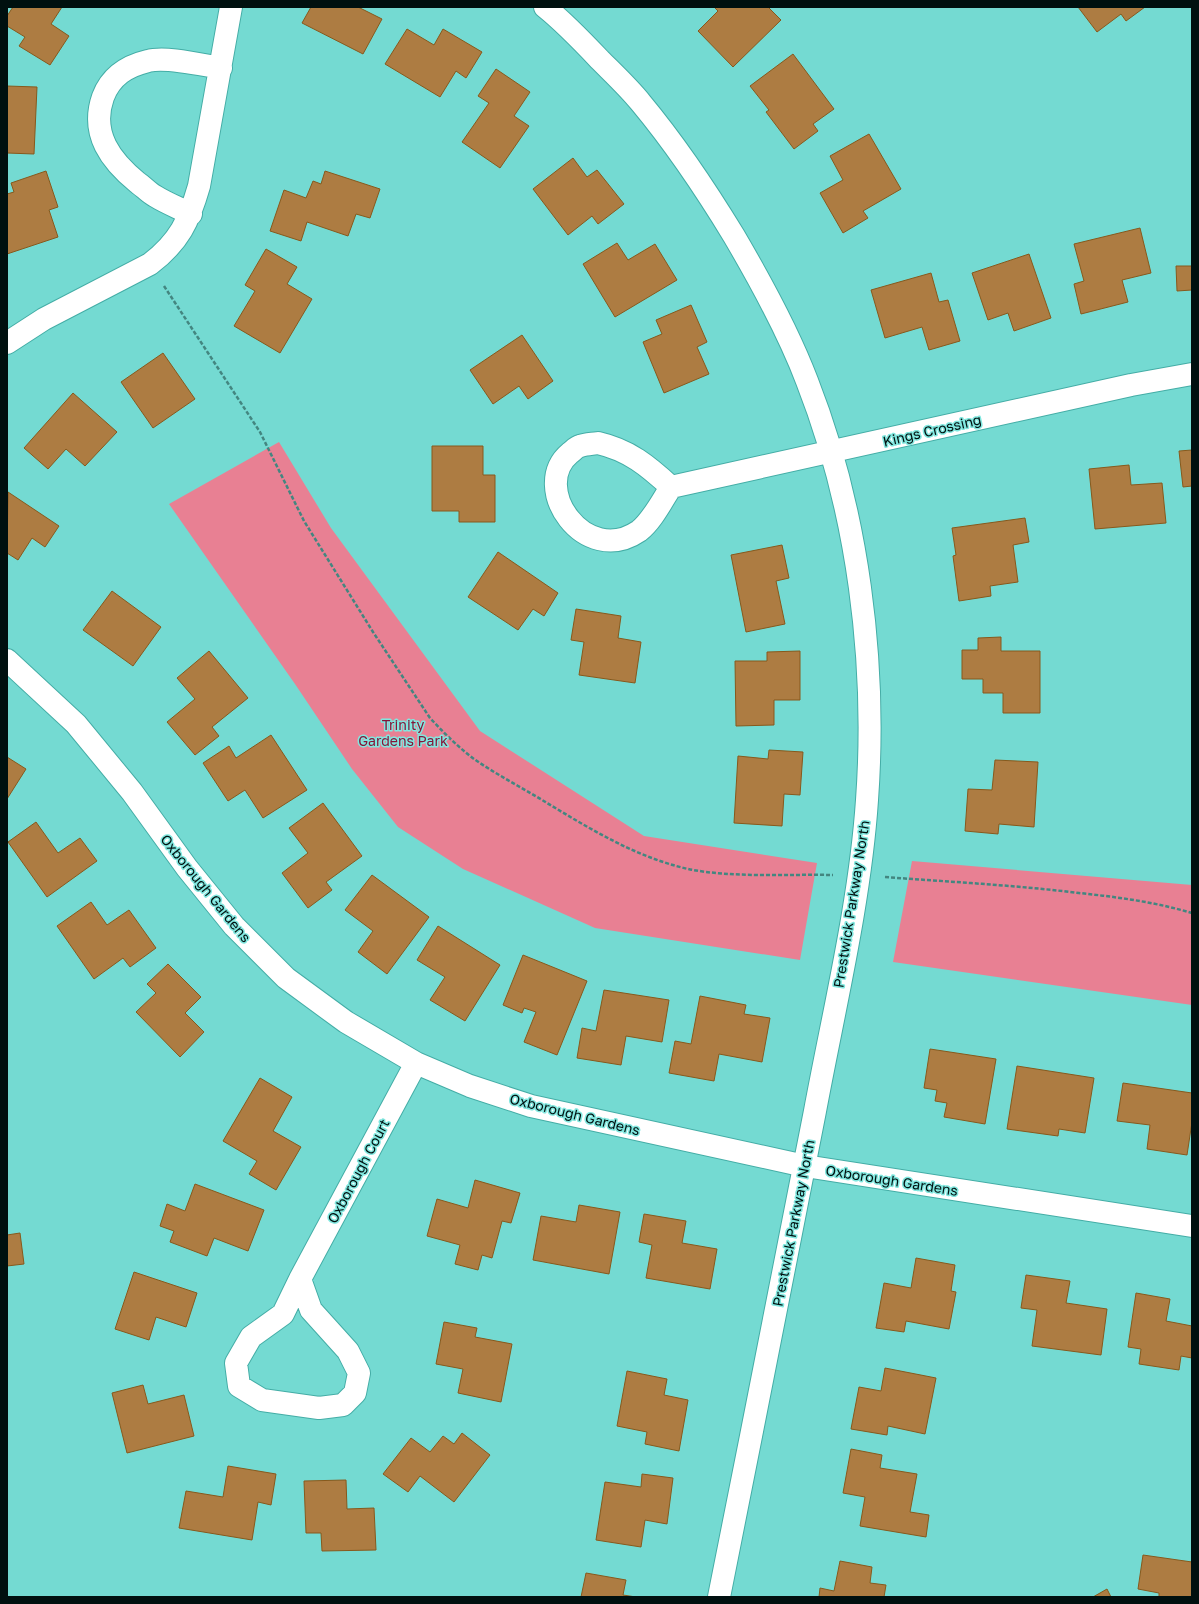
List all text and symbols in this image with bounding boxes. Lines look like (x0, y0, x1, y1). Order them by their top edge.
street label: Kings Crossing (881, 410, 983, 450)
park label: Trinity Gardens Park (358, 716, 448, 749)
street label: Prestwick Parkway North (829, 819, 873, 989)
street label: Oxborough Gardens (157, 831, 255, 945)
street label: Oxborough Gardens (508, 1090, 642, 1138)
street label: Oxborough Court (323, 1116, 393, 1226)
street label: Prestwick Parkway North (768, 1138, 818, 1308)
street label: Oxborough Gardens (825, 1161, 959, 1199)

